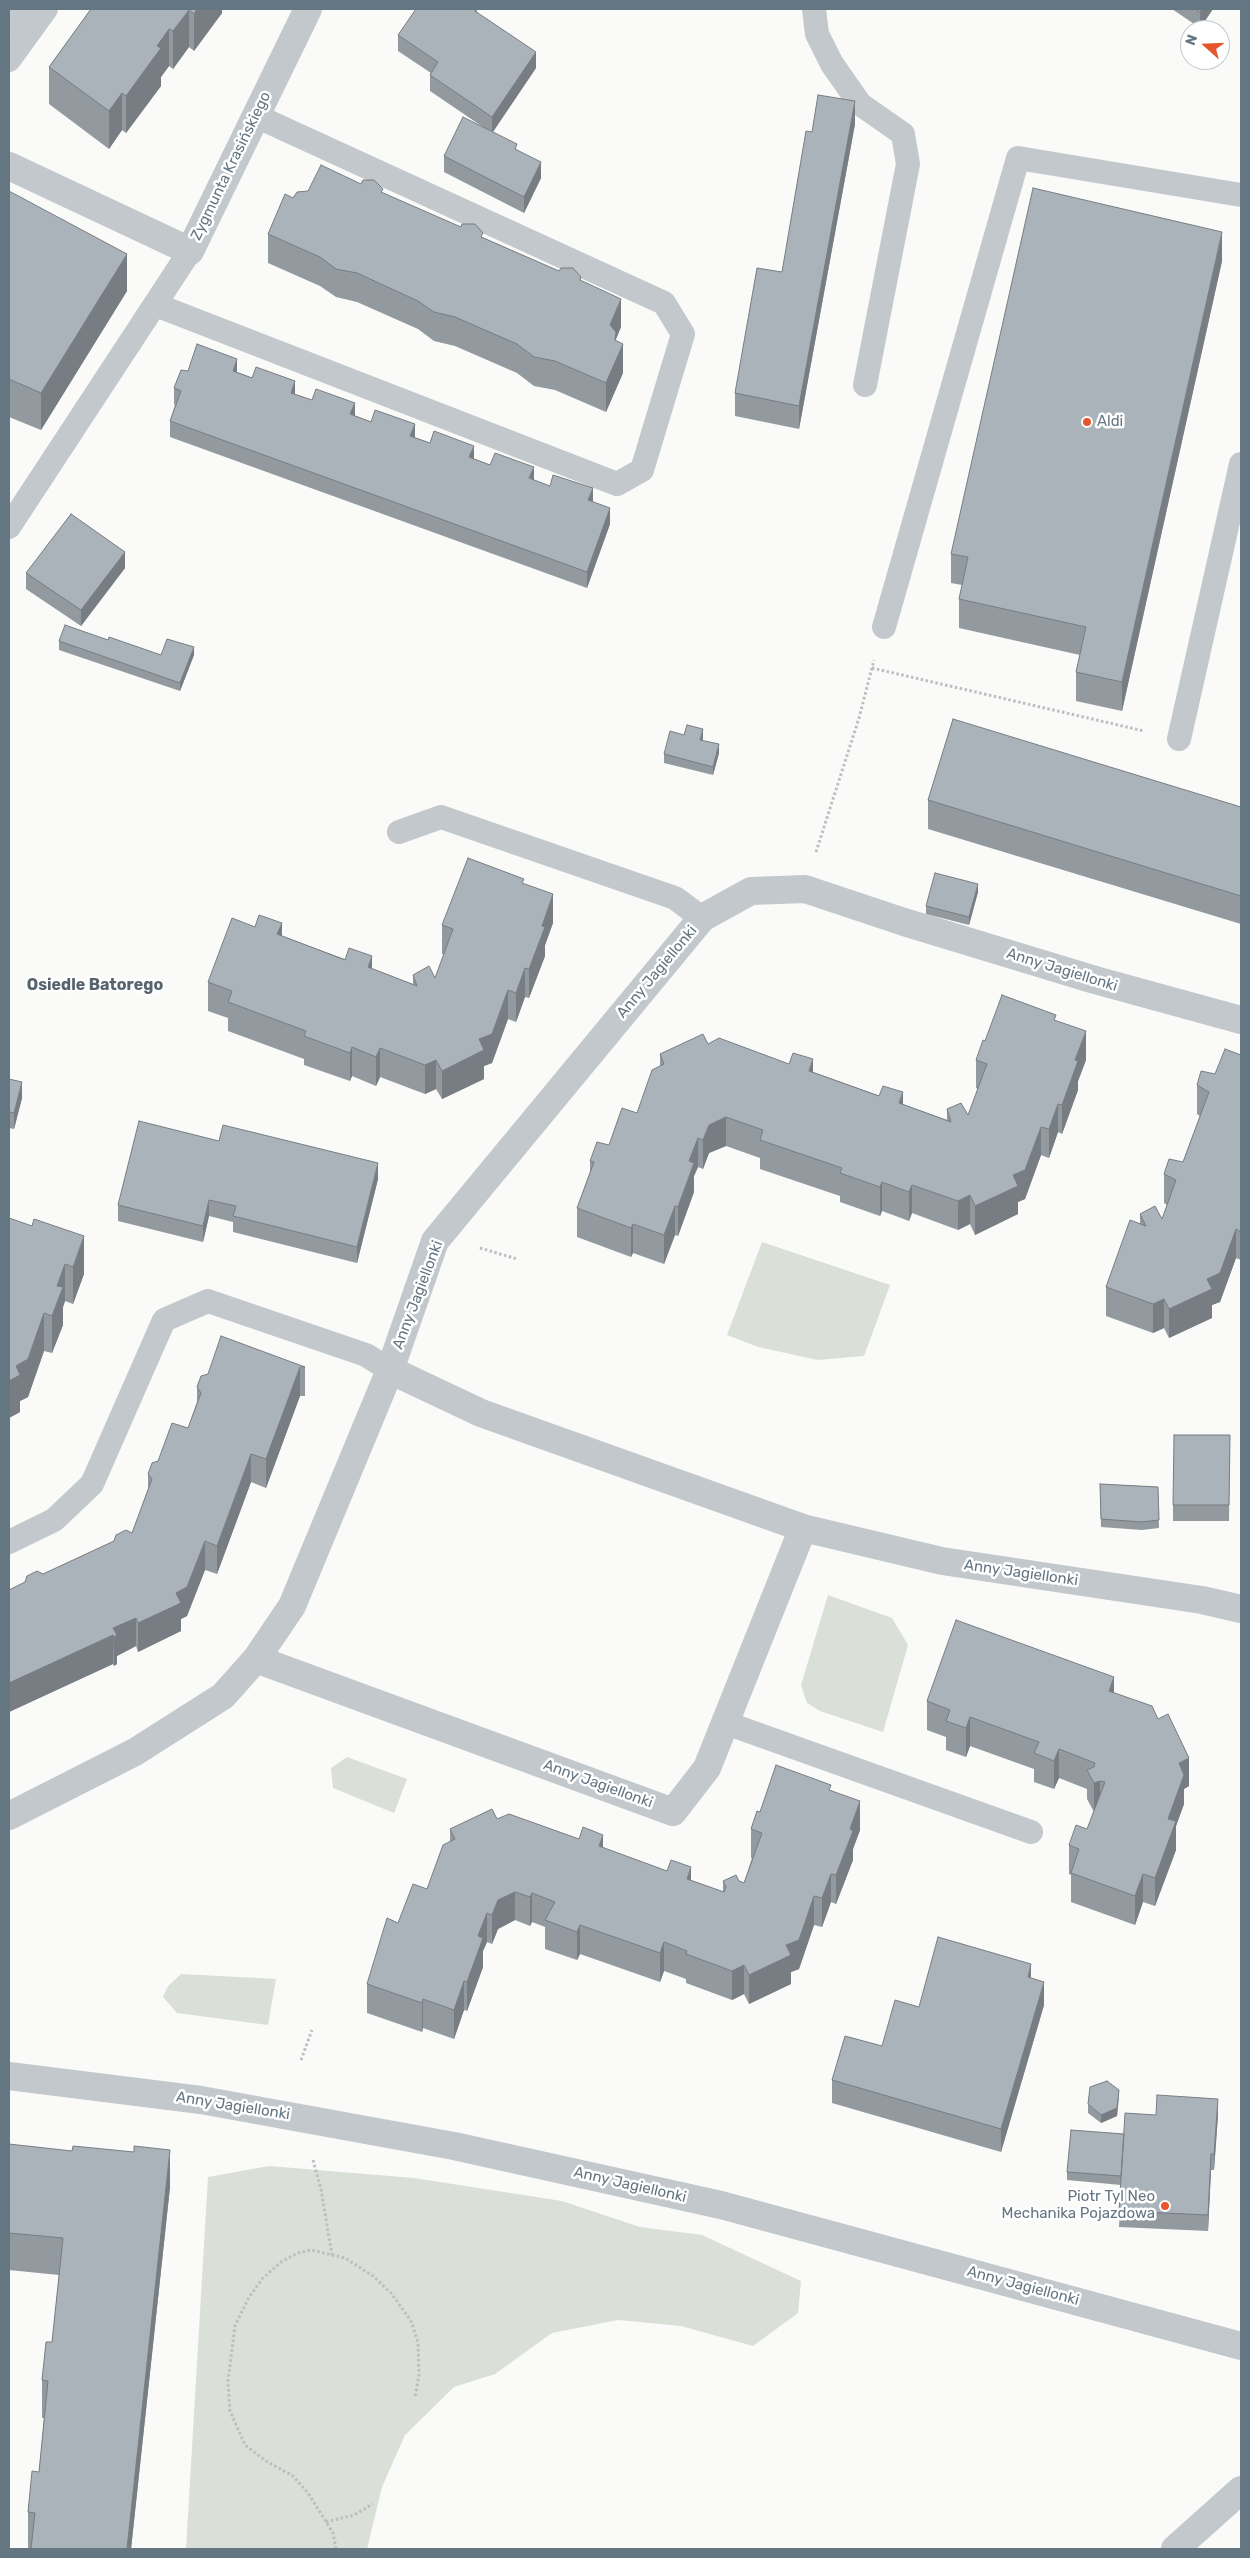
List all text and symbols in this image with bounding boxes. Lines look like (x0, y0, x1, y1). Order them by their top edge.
north arrow (1180, 20, 1230, 70)
text: N (1182, 32, 1201, 48)
street label: Zygmunta Krasińskiego (187, 89, 275, 243)
place label: Aldi (1097, 413, 1123, 431)
marker: Aldi (1081, 416, 1093, 428)
street label: Anny Jagiellonki (613, 922, 701, 1022)
street label: Anny Jagiellonki (1004, 945, 1120, 995)
district label: Osiedle Batorego (27, 975, 163, 995)
street label: Anny Jagiellonki (389, 1238, 447, 1352)
street label: Anny Jagiellonki (963, 1556, 1079, 1590)
street label: Anny Jagiellonki (541, 1756, 655, 1812)
street label: Anny Jagiellonki (175, 2088, 291, 2124)
street label: Anny Jagiellonki (572, 2163, 688, 2207)
place label: Piotr Tyl Neo Mechanika Pojazdowa (1002, 2188, 1155, 2223)
marker: Piotr Tyl Neo Mechanika Pojazdowa (1159, 2200, 1171, 2212)
street label: Anny Jagiellonki (965, 2262, 1081, 2310)

